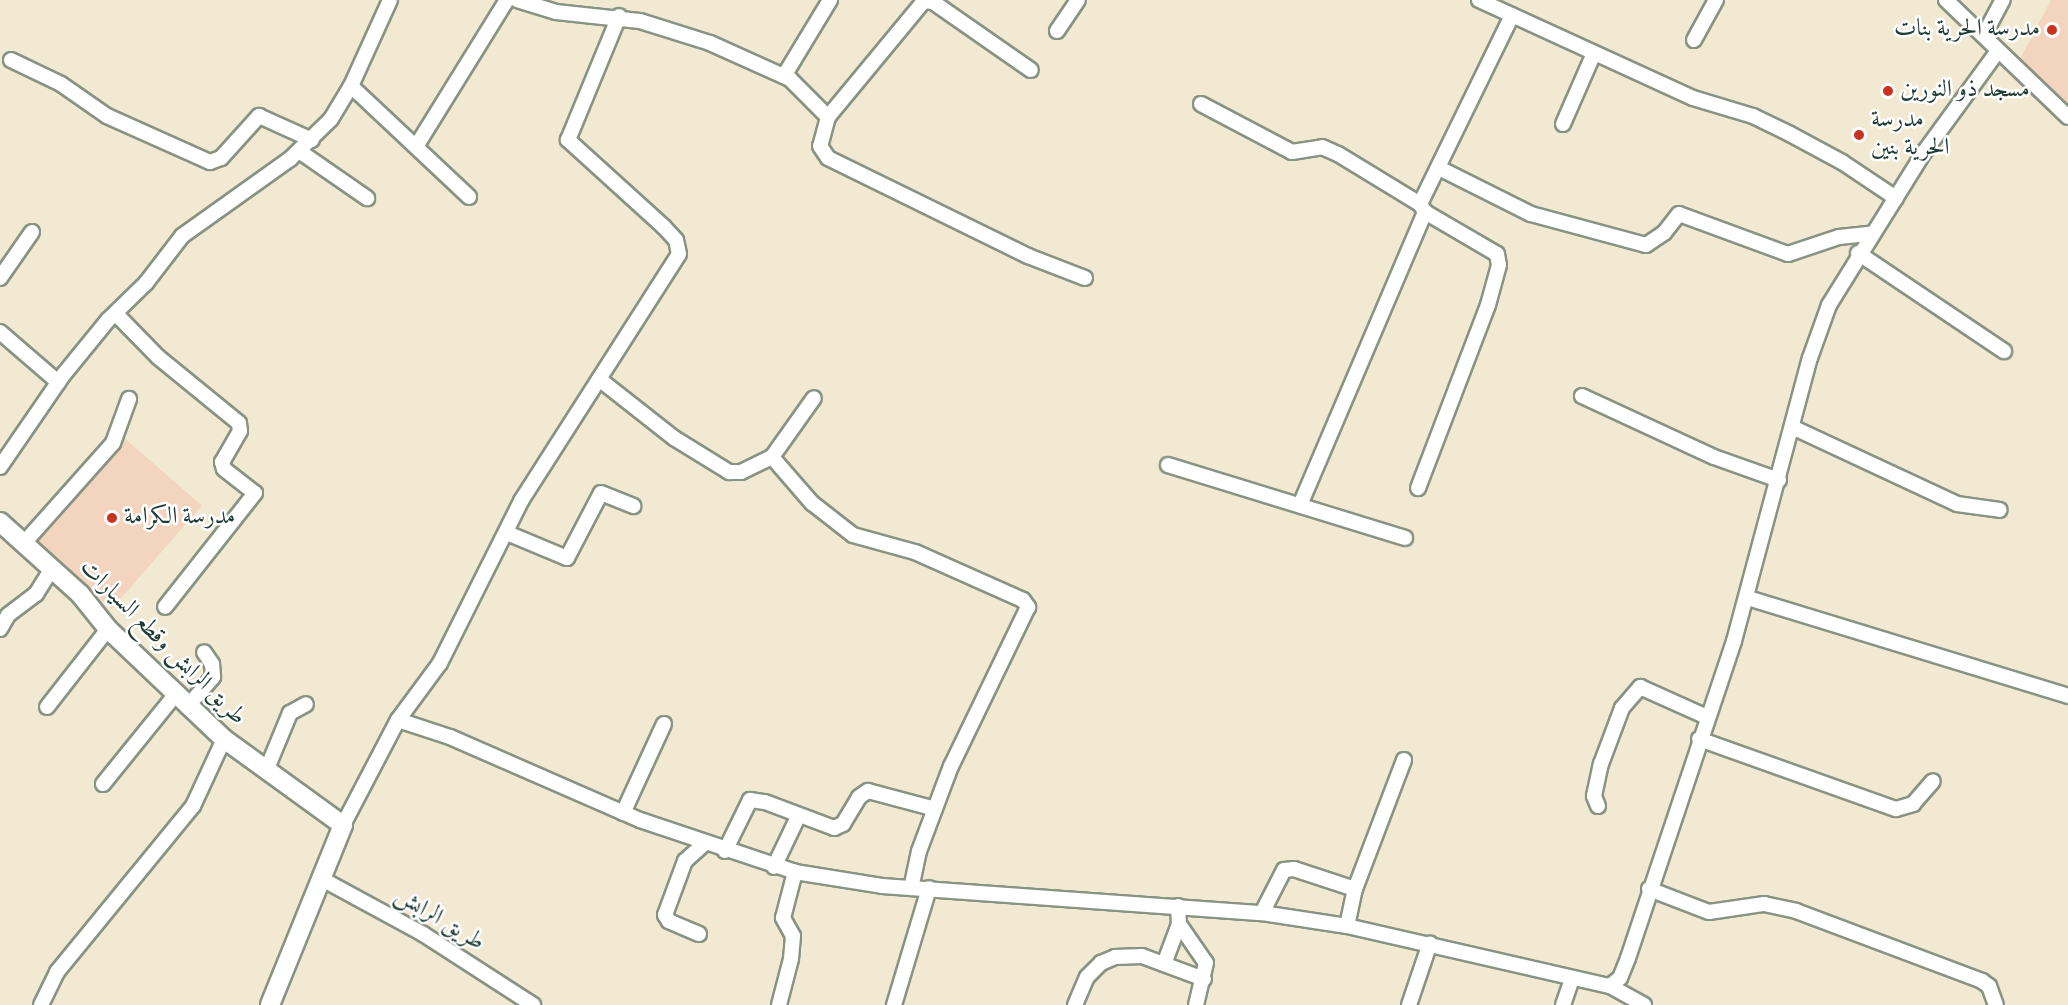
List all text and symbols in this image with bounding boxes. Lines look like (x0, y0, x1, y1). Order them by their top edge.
place label: مدرسة الحرية بنات (1894, 16, 2040, 44)
marker: مدرسة الحرية بنات (2045, 23, 2059, 37)
place label: مسجد ذو النورين (1900, 77, 2030, 105)
marker: مسجد ذو النورين (1881, 84, 1895, 98)
place label: مدرسة الحرية بنين (1871, 107, 1949, 163)
marker: مدرسة الحرية بنين (1852, 128, 1866, 142)
place label: مدرسة الكرامة (124, 504, 235, 532)
marker: مدرسة الكرامة (105, 511, 119, 525)
street label: طريق الرابش وقطع السيارات (73, 554, 251, 732)
street label: طريق الرابش (389, 882, 489, 958)

